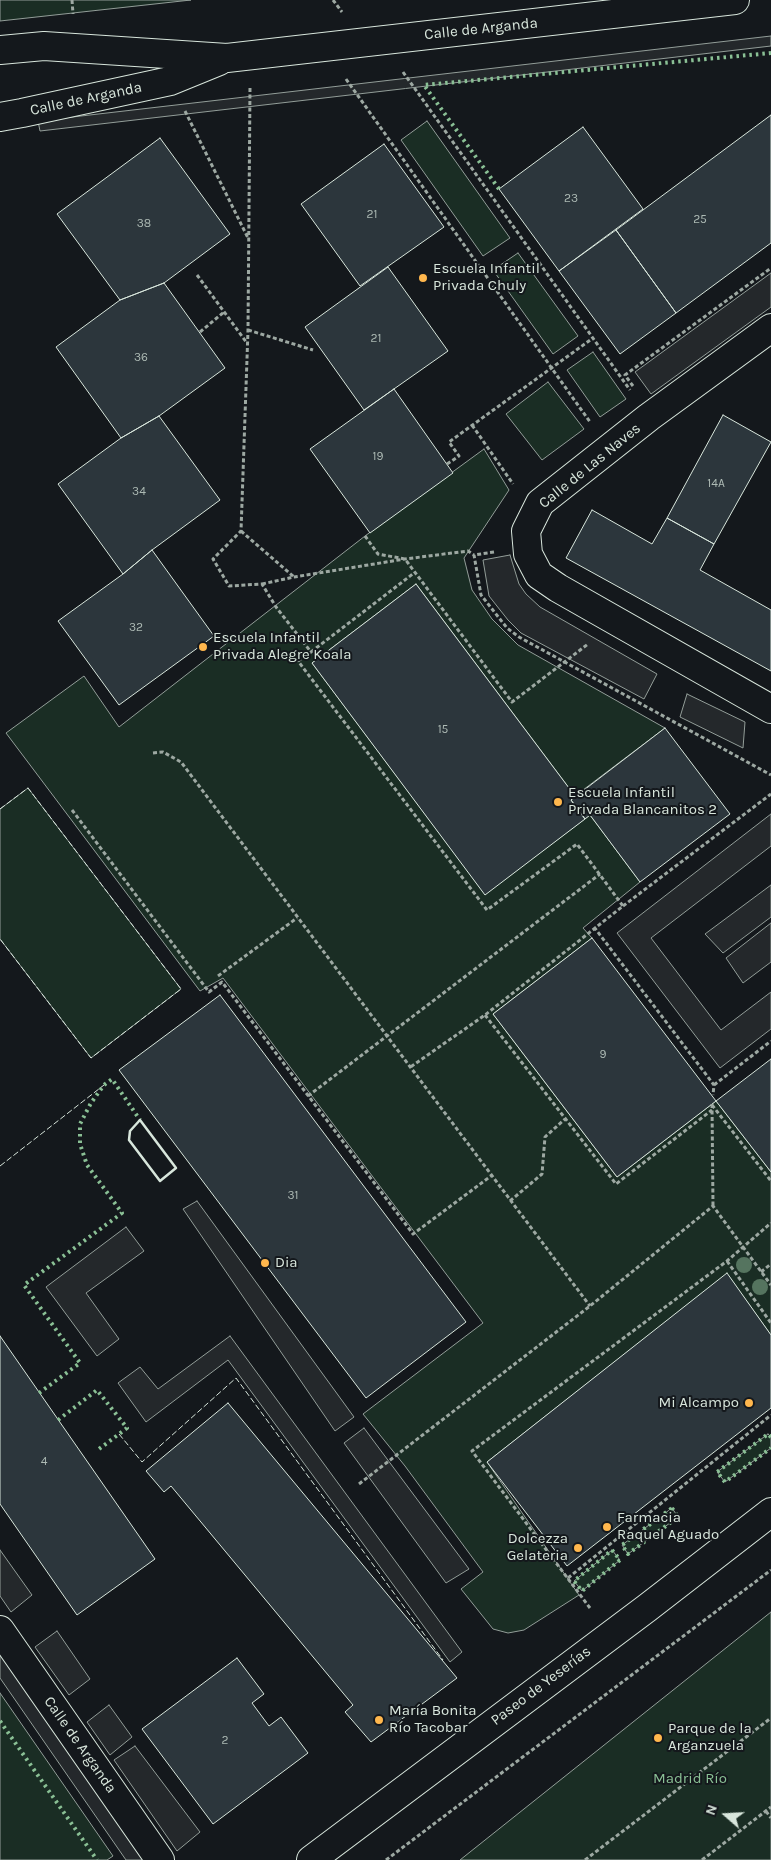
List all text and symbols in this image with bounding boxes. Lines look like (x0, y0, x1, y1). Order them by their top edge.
street label: Calle de Arganda (423, 14, 539, 44)
street label: Calle de Arganda (28, 78, 144, 120)
house number: 23 (564, 192, 578, 206)
house number: 21 (367, 208, 377, 222)
house number: 25 (693, 213, 707, 227)
house number: 38 (137, 217, 151, 231)
place label: Escuela Infantil Privada Chuly (433, 260, 540, 295)
marker: Escuela Infantil Privada Chuly (417, 272, 429, 284)
house number: 21 (371, 332, 381, 346)
house number: 36 (134, 351, 148, 365)
street label: Calle de Las Naves (536, 419, 644, 513)
house number: 19 (373, 450, 383, 464)
house number: 14A (707, 477, 725, 491)
house number: 34 (132, 485, 146, 499)
house number: 32 (129, 621, 143, 635)
place label: Escuela Infantil Privada Alegre Koala (213, 629, 351, 664)
marker: Escuela Infantil Privada Alegre Koala (197, 641, 209, 653)
house number: 15 (438, 723, 448, 737)
place label: Escuela Infantil Privada Blancanitos 2 (568, 784, 717, 819)
marker: Escuela Infantil Privada Blancanitos 2 (552, 796, 564, 808)
house number: 9 (600, 1048, 606, 1062)
house number: 31 (287, 1189, 299, 1203)
place label: Dia (275, 1254, 298, 1272)
marker: Dia (259, 1257, 271, 1269)
place label: Mi Alcampo (658, 1394, 739, 1412)
marker: Mi Alcampo (743, 1397, 755, 1409)
house number: 4 (41, 1455, 47, 1469)
place label: Farmacia Raquel Aguado (617, 1509, 719, 1544)
marker: Farmacia Raquel Aguado (601, 1521, 613, 1533)
place label: Dolcezza Gelateria (507, 1530, 568, 1565)
marker: Dolcezza Gelateria (572, 1542, 584, 1554)
street label: Paseo de Yeserías (487, 1643, 595, 1729)
street label: Calle de Arganda (40, 1693, 120, 1797)
place label: María Bonita Río Tacobar (389, 1702, 477, 1737)
marker: María Bonita Río Tacobar (373, 1714, 385, 1726)
place label: Parque de la Arganzuela (668, 1720, 752, 1755)
marker: Parque de la Arganzuela (652, 1732, 664, 1744)
house number: 2 (222, 1734, 228, 1748)
park label: Madrid Río (653, 1770, 727, 1788)
north arrow (701, 1790, 751, 1840)
text: N (702, 1802, 721, 1817)

